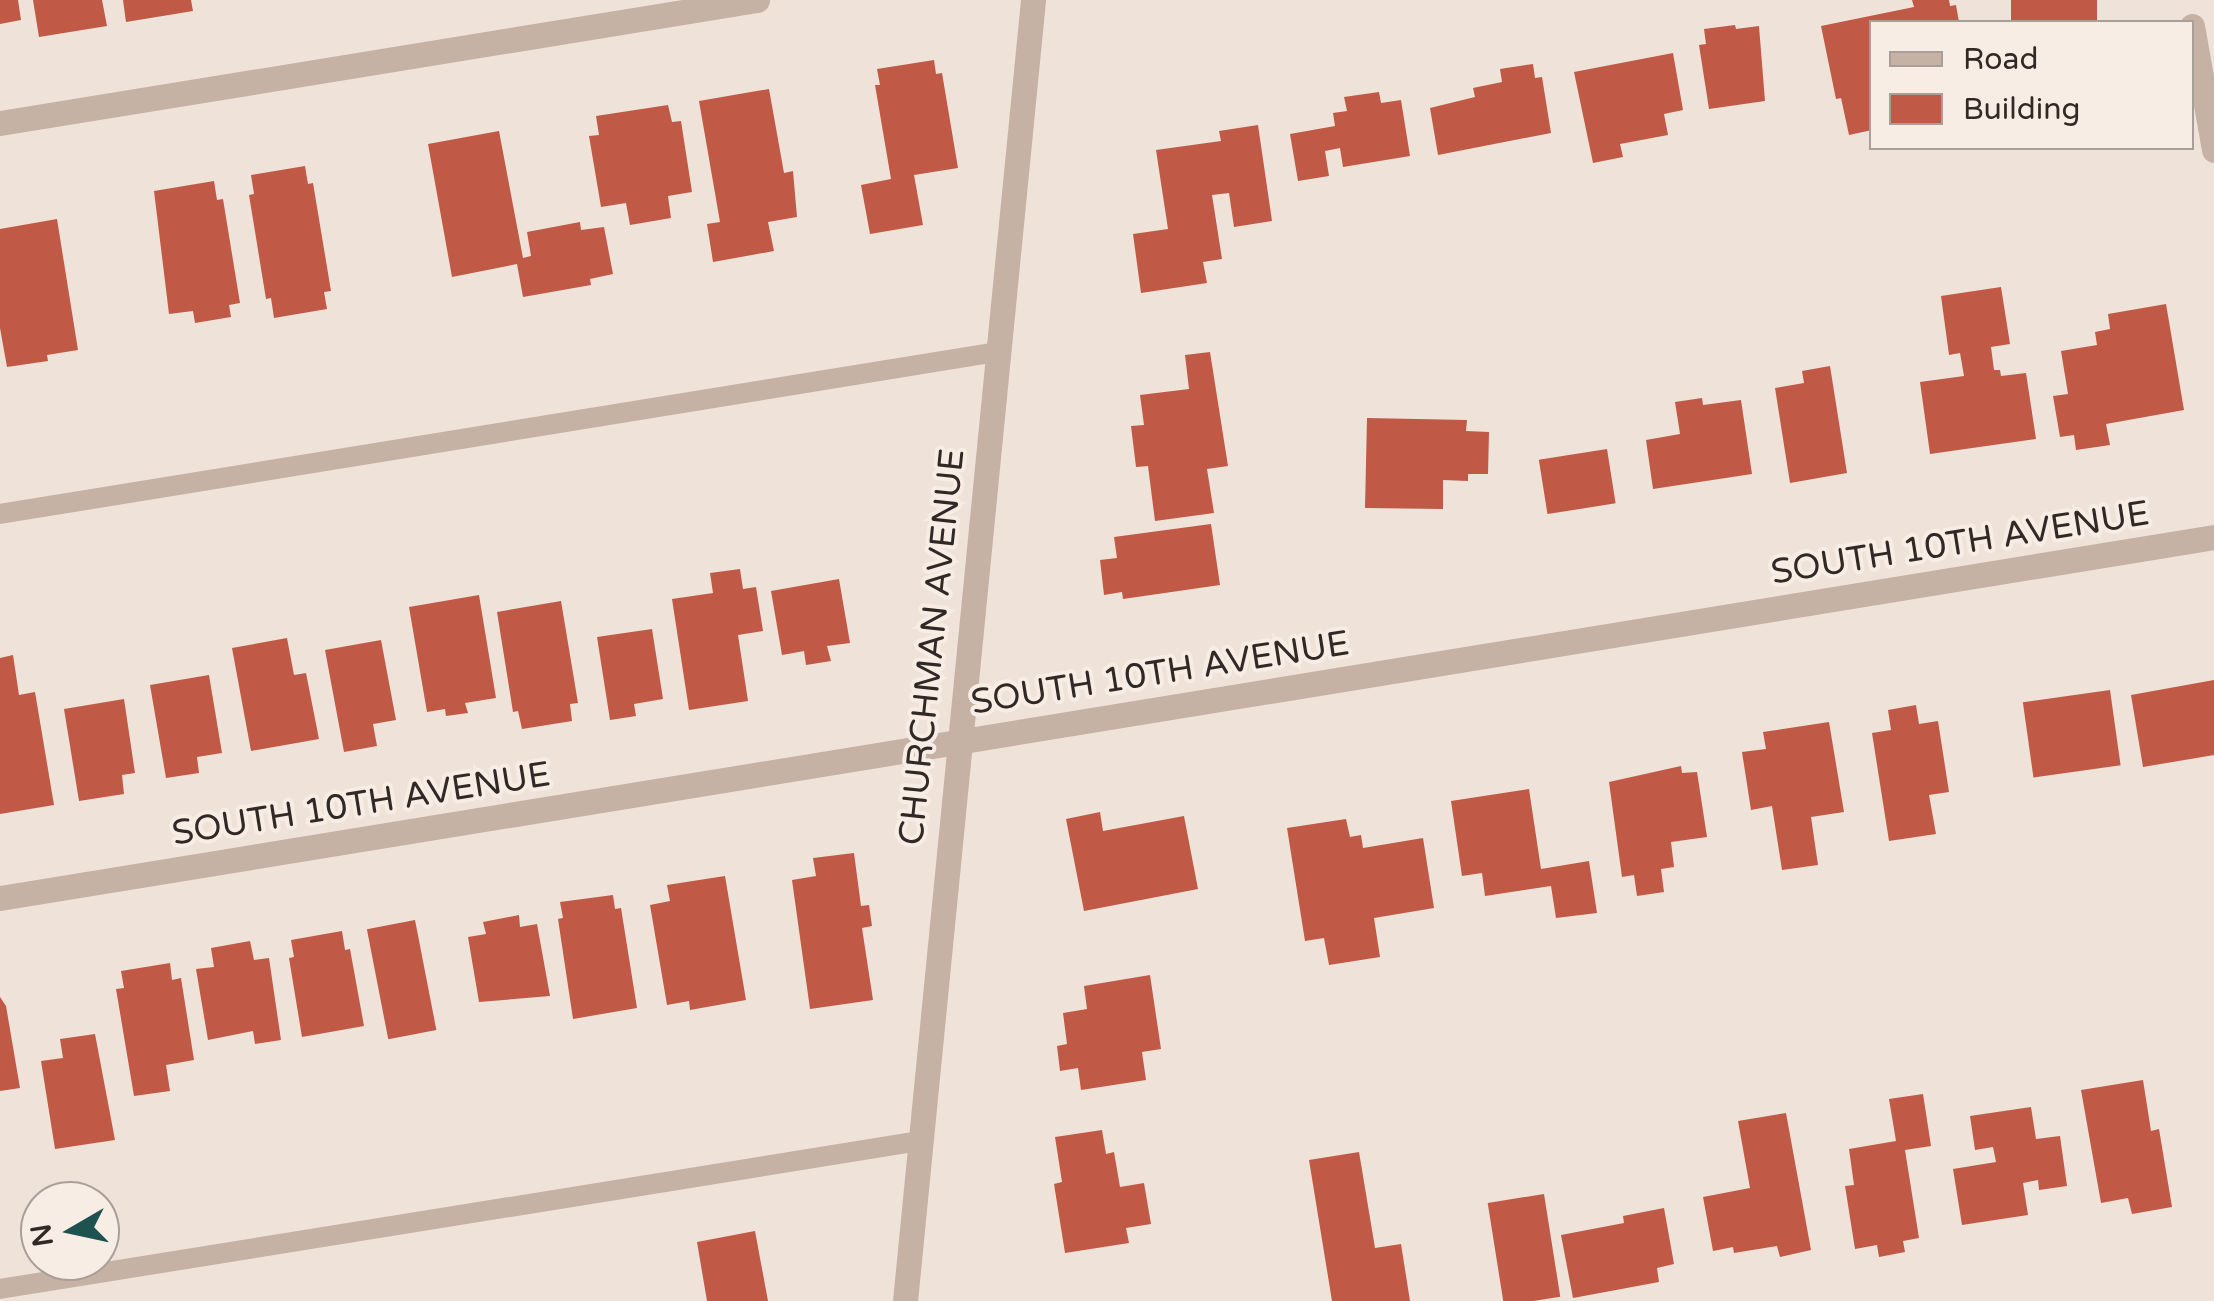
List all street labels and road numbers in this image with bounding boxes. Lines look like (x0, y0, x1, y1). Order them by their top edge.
street label: CHURCHMAN AVENUE (890, 447, 974, 847)
street label: SOUTH 10TH AVENUE (1768, 492, 2152, 594)
street label: SOUTH 10TH AVENUE (968, 622, 1352, 724)
street label: SOUTH 10TH AVENUE (169, 753, 553, 855)

